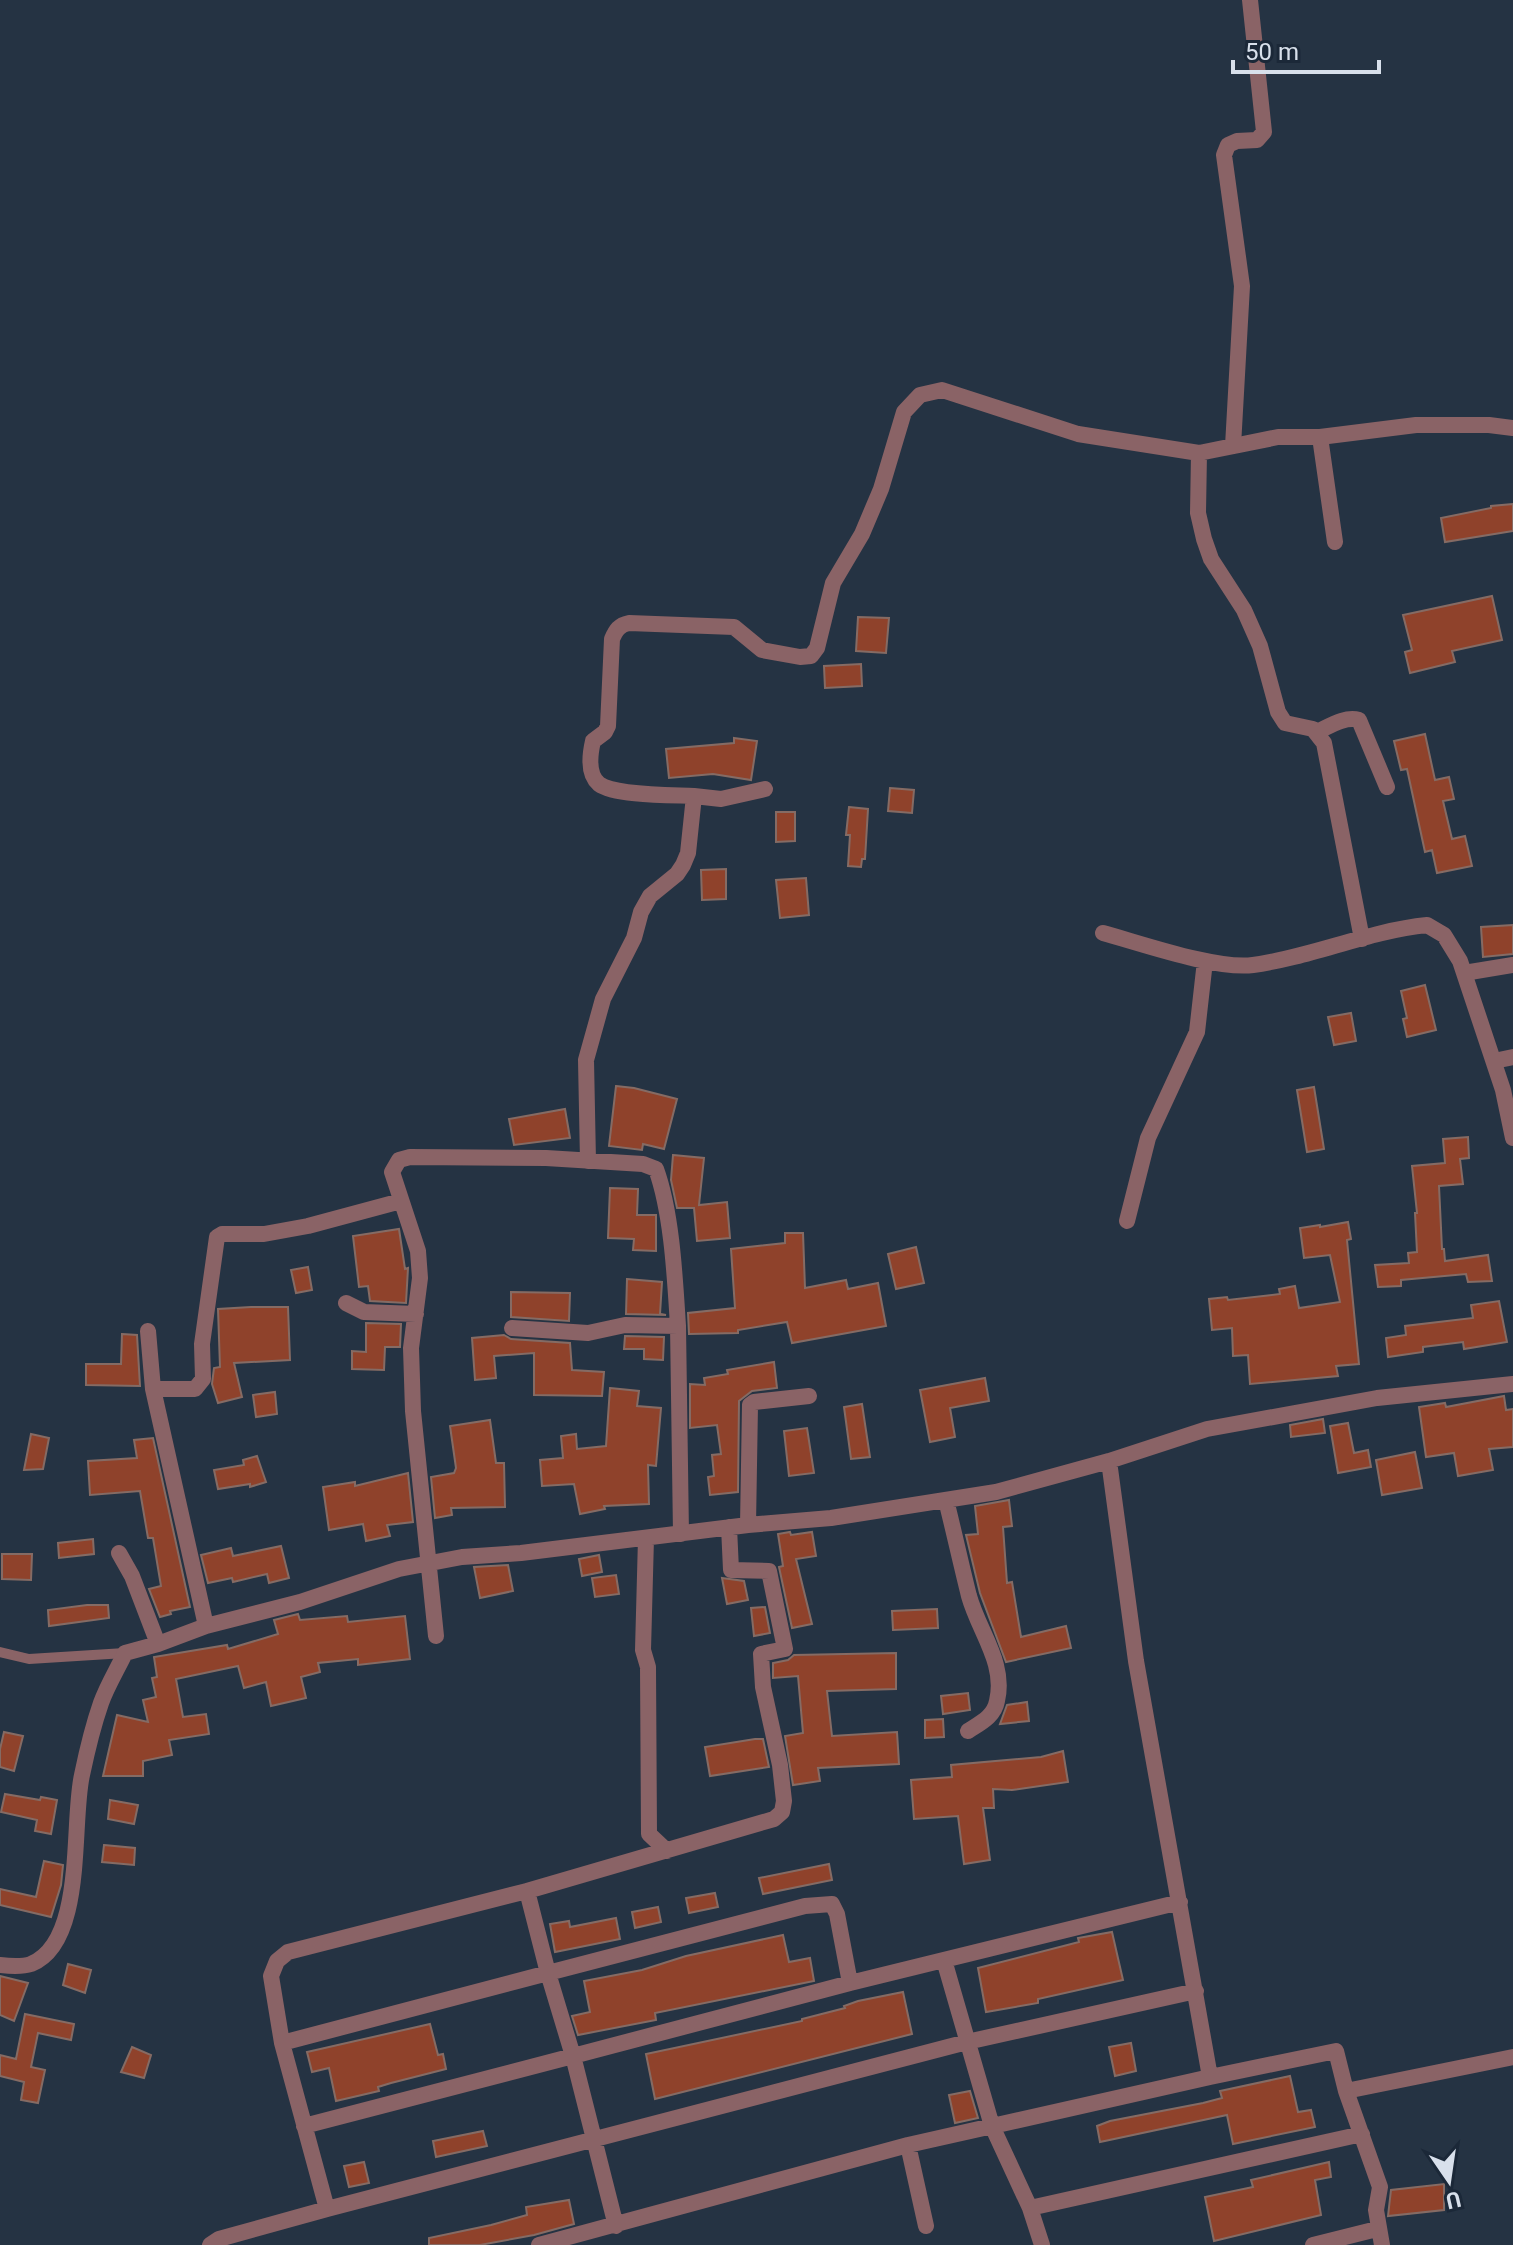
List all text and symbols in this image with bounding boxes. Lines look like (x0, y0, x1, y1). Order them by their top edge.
scale bar (1233, 24, 1379, 74)
text: 50 m (1245, 38, 1299, 66)
north arrow (1409, 2141, 1489, 2221)
text: U (1444, 2186, 1463, 2214)

